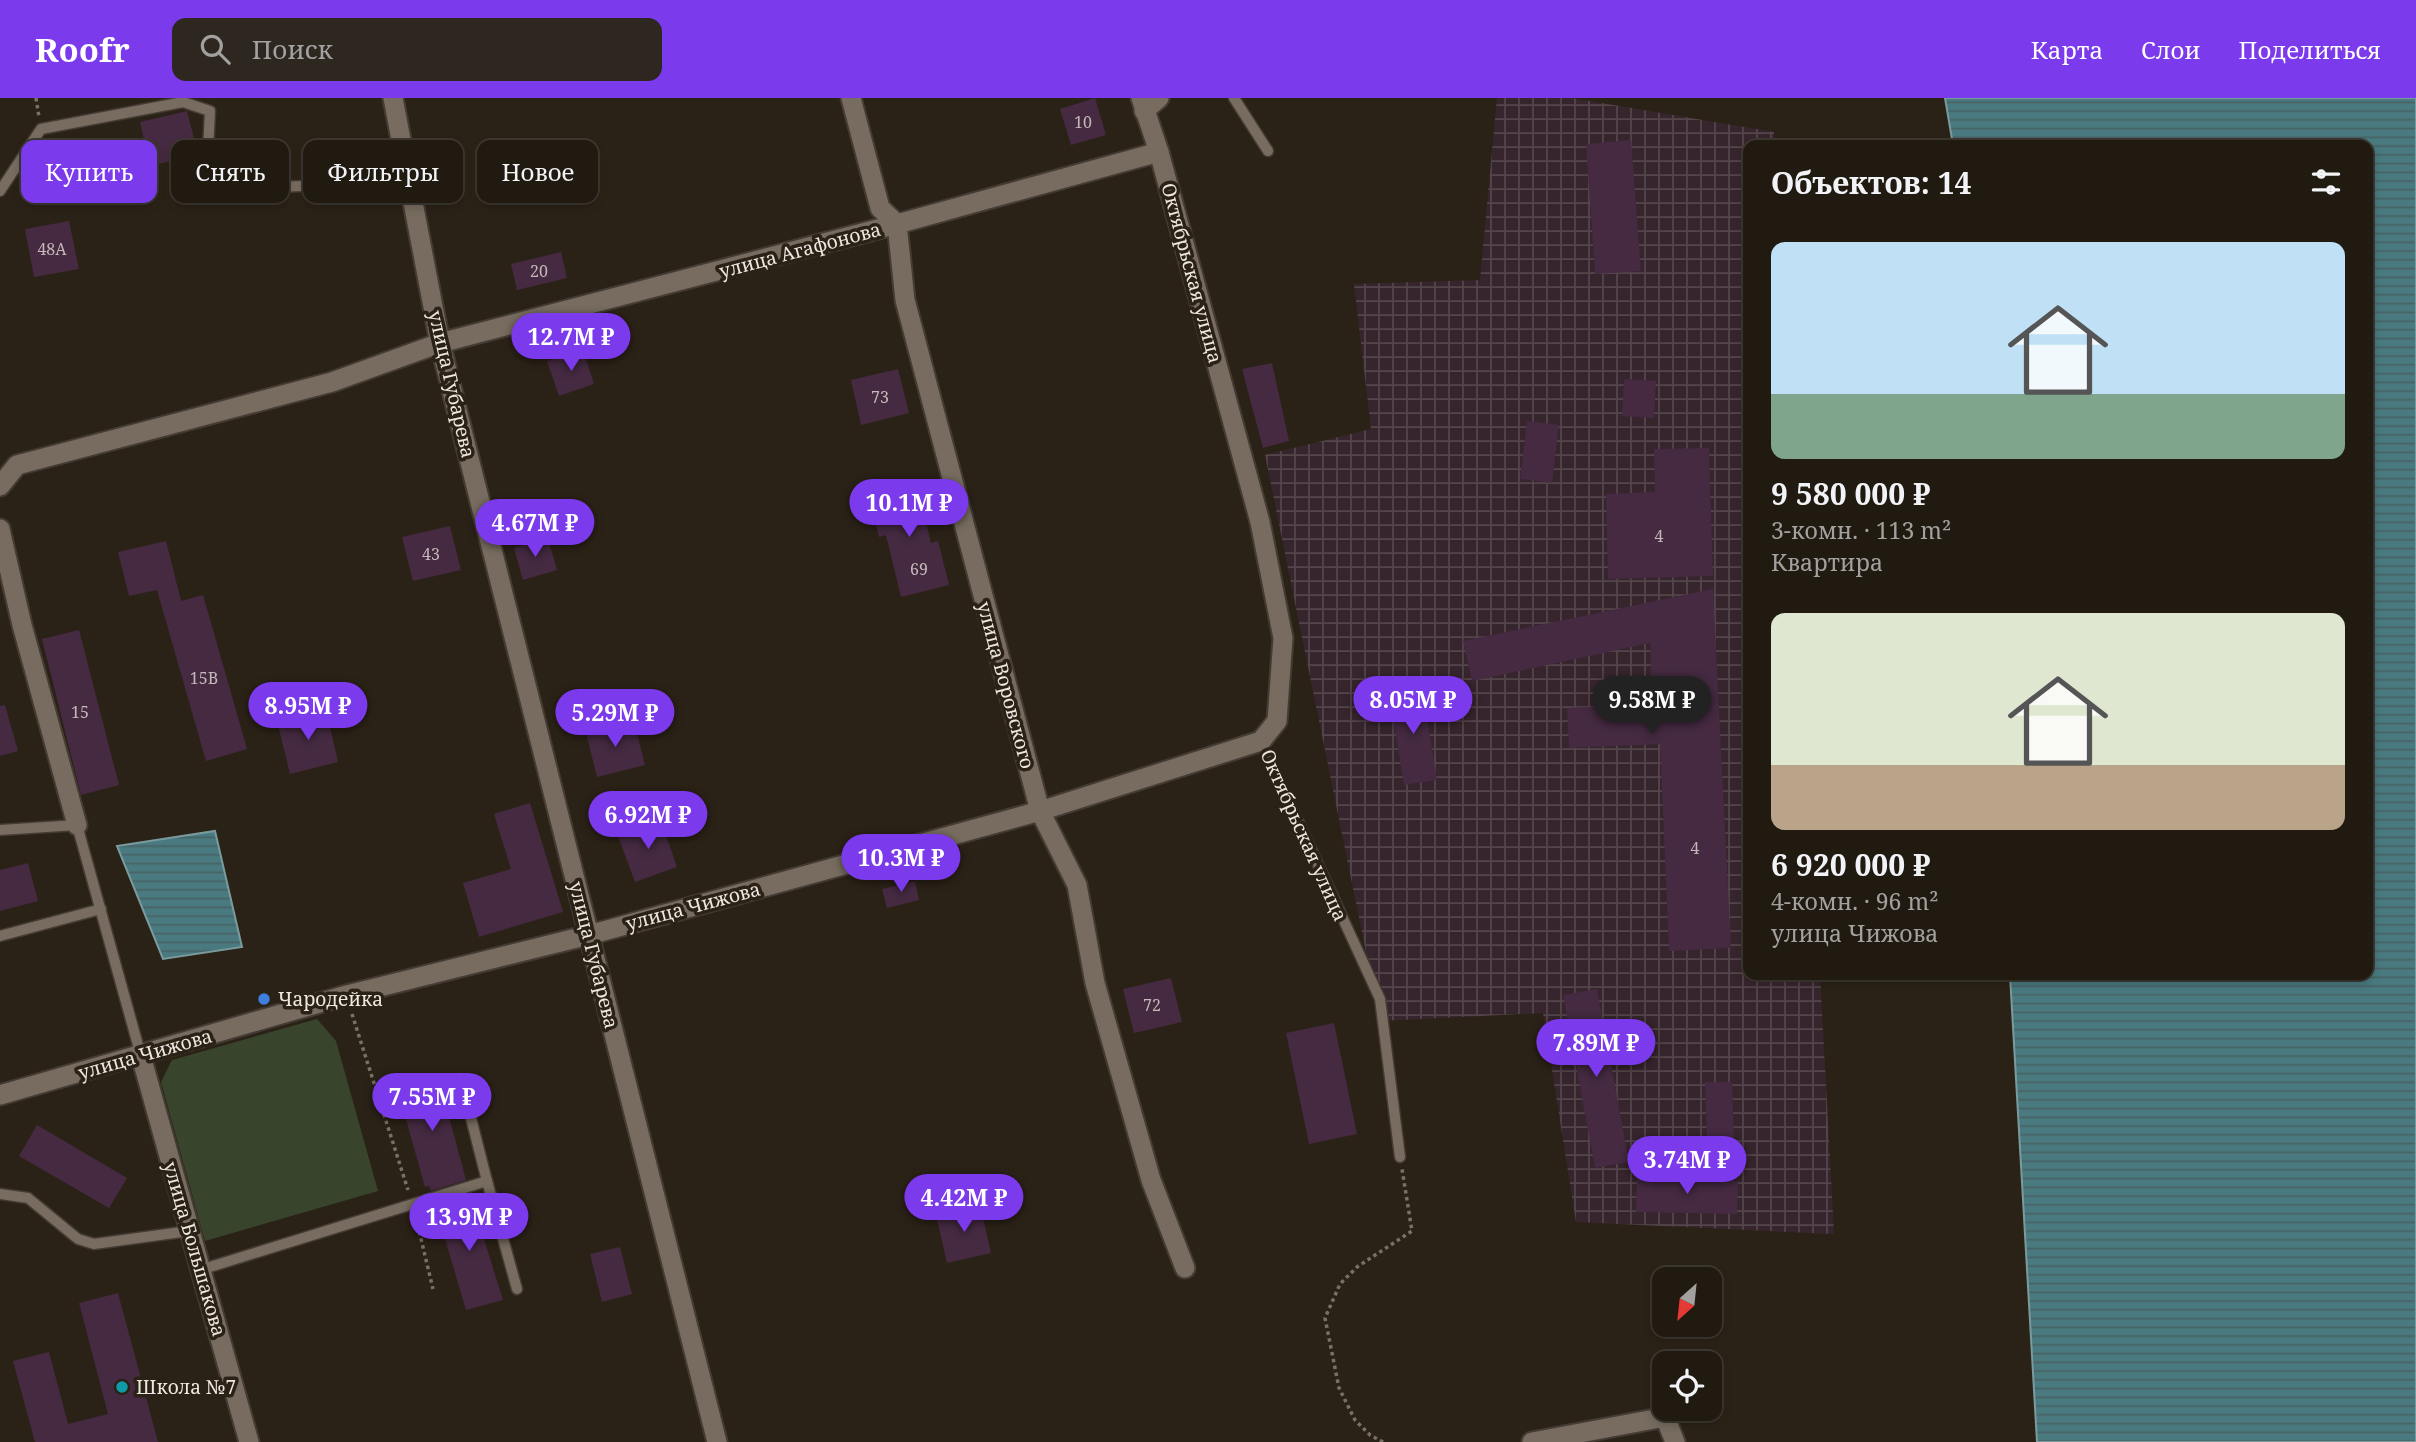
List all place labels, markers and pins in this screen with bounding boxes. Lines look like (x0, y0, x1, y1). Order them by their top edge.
pin: 12.7M ₽ (506, 314, 636, 373)
pin: 10.1M ₽ (844, 480, 974, 539)
pin: 4.67M ₽ (470, 500, 600, 559)
pin: 8.05M ₽ (1348, 676, 1478, 736)
pin: 9.58M ₽ (1587, 676, 1717, 736)
pin: 8.95M ₽ (243, 682, 373, 742)
pin: 5.29M ₽ (550, 690, 680, 749)
pin: 6.92M ₽ (583, 792, 713, 851)
pin: 10.3M ₽ (836, 834, 966, 894)
place label: Чародейка (278, 986, 383, 1012)
marker: Чародейка (256, 991, 272, 1007)
pin: 7.89M ₽ (1531, 1020, 1661, 1079)
pin: 7.55M ₽ (367, 1074, 497, 1133)
pin: 3.74M ₽ (1622, 1136, 1752, 1196)
pin: 4.42M ₽ (899, 1174, 1029, 1234)
pin: 13.9M ₽ (404, 1194, 534, 1253)
place label: Школа №7 (136, 1374, 236, 1400)
marker: Школа №7 (114, 1379, 130, 1395)

